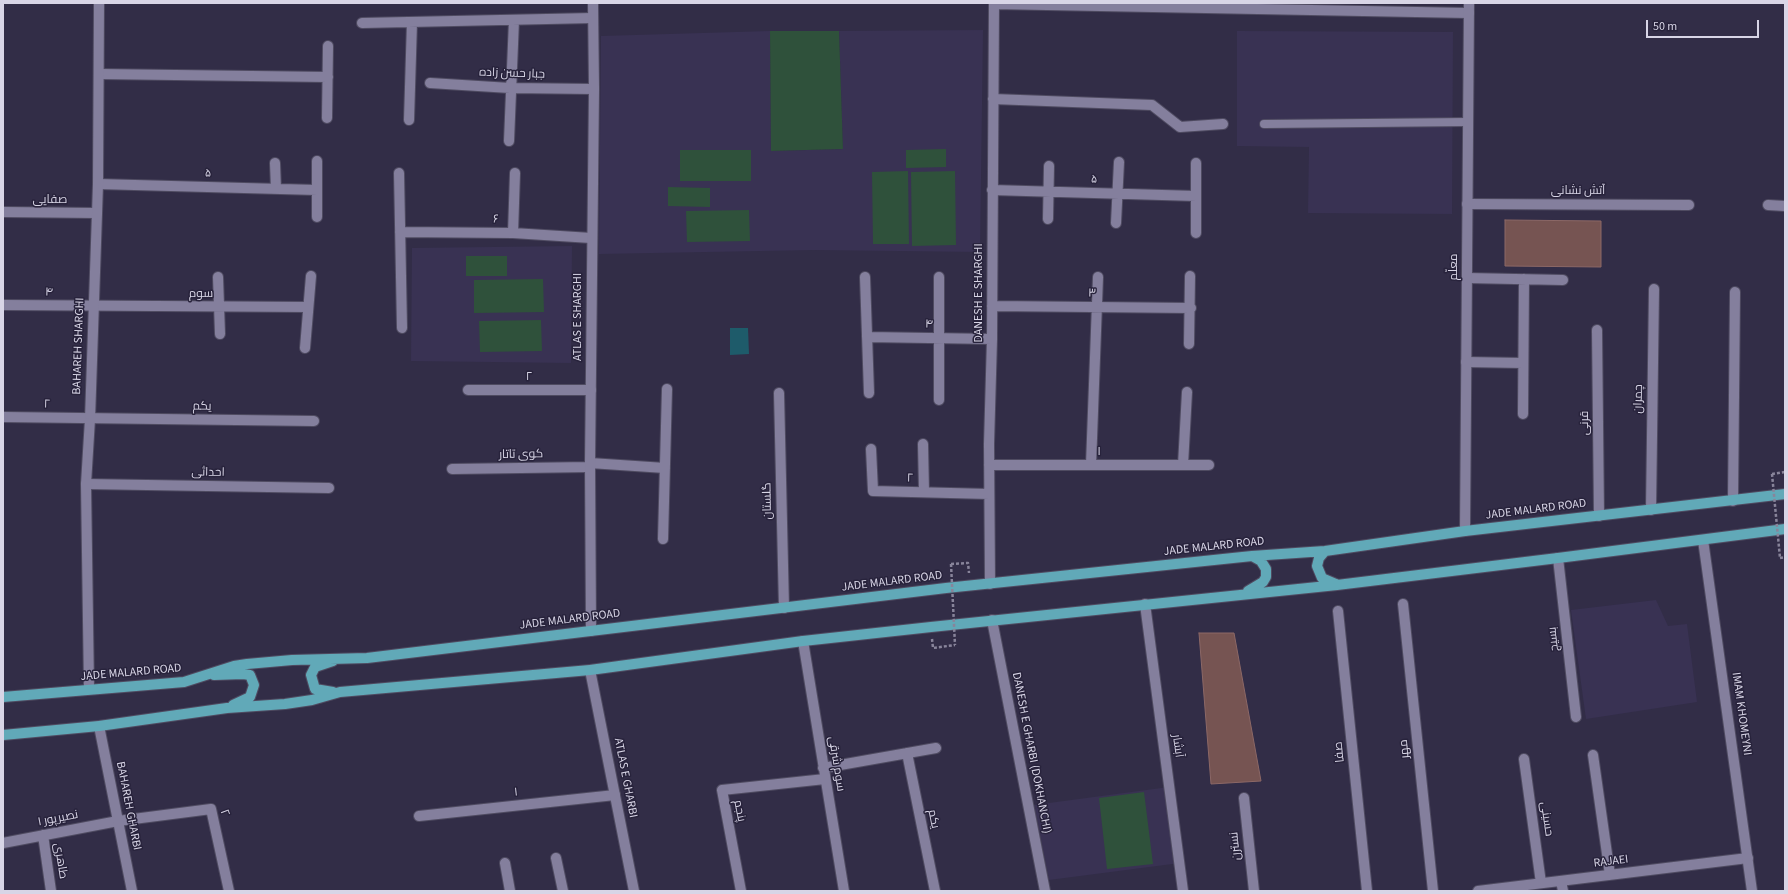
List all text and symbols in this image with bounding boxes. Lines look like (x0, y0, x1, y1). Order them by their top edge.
scale bar (1648, 12, 1761, 38)
text: 50 m (1653, 18, 1677, 35)
street label: جبار حسن زاده (479, 66, 545, 82)
street label: ۵ (205, 167, 211, 181)
street label: ۵ (1090, 173, 1098, 187)
street label: آتش نشانی (1551, 184, 1605, 198)
street label: صفایی (33, 193, 67, 207)
street label: ۶ (493, 213, 499, 227)
street label: DANESH E SHARGHI (972, 243, 986, 343)
street label: معلّم (1447, 254, 1461, 280)
street label: ATLAS E SHARGHI (571, 273, 585, 361)
street label: ۴ (45, 286, 53, 300)
street label: سوم (189, 287, 213, 301)
street label: ۳ (1088, 287, 1096, 301)
street label: BAHAREH SHARGHI (70, 297, 88, 395)
street label: ۴ (925, 318, 933, 332)
street label: ۲ (526, 370, 532, 384)
street label: چمران (1632, 384, 1646, 414)
street label: ۲ (44, 398, 50, 412)
street label: یکم (192, 400, 212, 414)
street label: قرنی (1578, 411, 1592, 435)
street label: ۱ (1097, 445, 1101, 459)
street label: کوی تاتار (499, 447, 543, 463)
street label: احداثی (191, 466, 225, 480)
street label: ۲ (907, 472, 913, 486)
street label: گلستان (760, 482, 776, 520)
street label: JADE MALARD ROAD (1485, 497, 1587, 523)
street label: JADE MALARD ROAD (1163, 535, 1265, 559)
street label: JADE MALARD ROAD (841, 569, 943, 595)
street label: JADE MALARD ROAD (519, 607, 621, 633)
street label: بسیج (1546, 626, 1562, 652)
street label: JADE MALARD ROAD (80, 661, 182, 685)
street label: DANESH E GHARBI (DOKHANCHI) (1008, 671, 1054, 835)
street label: IMAM KHOMEYNI (1728, 671, 1754, 757)
street label: آبشار (1168, 733, 1186, 759)
street label: سوم شرقی (825, 735, 847, 793)
street label: ATLAS E GHARBI (610, 737, 640, 819)
street label: مهر (1397, 739, 1413, 759)
street label: صفا (1332, 741, 1348, 763)
street label: BAHAREH GHARBI (112, 760, 144, 852)
street label: ۱ (513, 786, 519, 800)
street label: پنجم (730, 799, 748, 823)
street label: حسینی (1536, 801, 1556, 837)
street label: نصیرپور ۱ (37, 808, 79, 830)
street label: ۲ (216, 808, 232, 818)
street label: یکم (924, 808, 942, 830)
street label: نسترن (1227, 831, 1245, 861)
street label: طاهری (50, 842, 70, 880)
street label: RAJAEI (1593, 853, 1629, 871)

